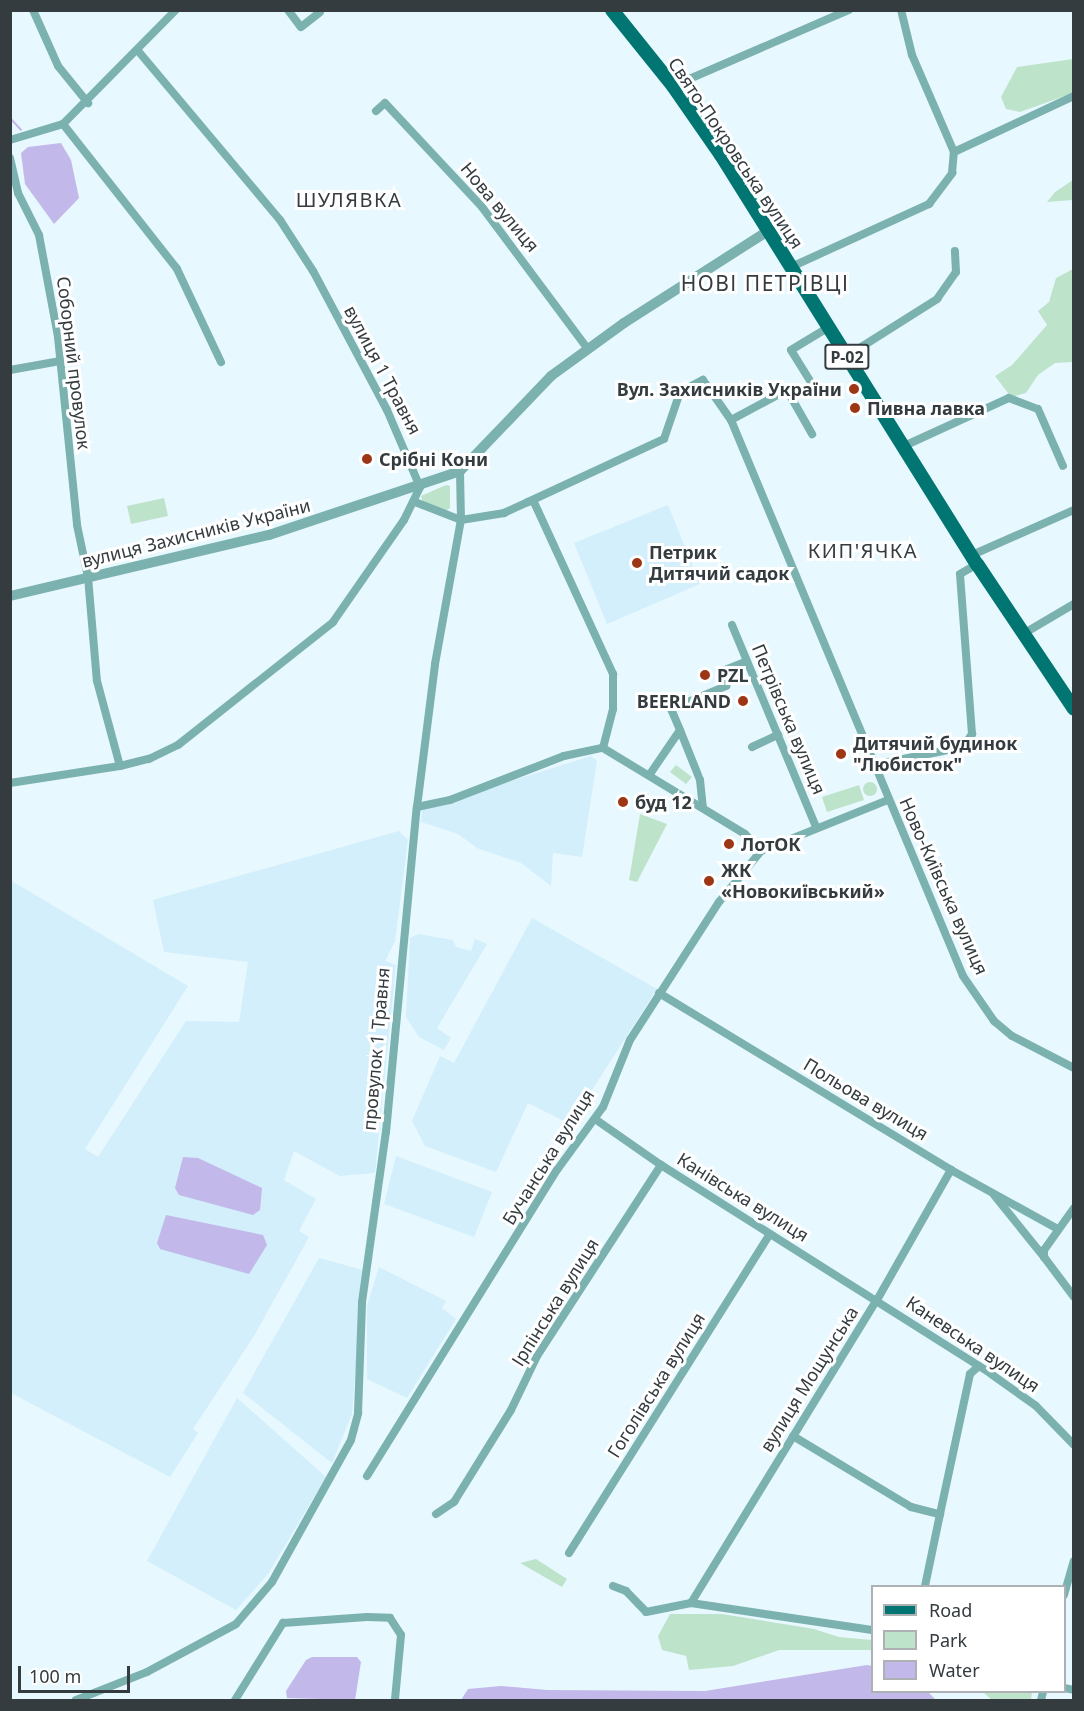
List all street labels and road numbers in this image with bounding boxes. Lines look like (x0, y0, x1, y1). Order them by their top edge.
street label: Свято-Покровська вулиця (664, 53, 808, 253)
street label: Нова вулиця (456, 158, 544, 256)
street label: Соборний провулок (53, 275, 95, 451)
street label: вулиця 1 Травня (340, 302, 426, 438)
road number: Р-02 (823, 344, 871, 370)
street label: вулиця Захисників України (79, 494, 313, 572)
street label: Петрівська вулиця (748, 641, 830, 797)
street label: Ново-Київська вулиця (895, 794, 993, 978)
street label: провулок 1 Травня (358, 967, 394, 1131)
street label: Польова вулиця (800, 1053, 932, 1145)
street label: Бучанська вулиця (498, 1085, 598, 1229)
street label: Канівська вулиця (673, 1148, 813, 1246)
street label: Ірпінська вулиця (507, 1234, 603, 1370)
street label: Каневська вулиця (902, 1291, 1044, 1397)
street label: вулиця Мощунська (756, 1302, 862, 1456)
street label: Гоголівська вулиця (603, 1309, 709, 1461)

